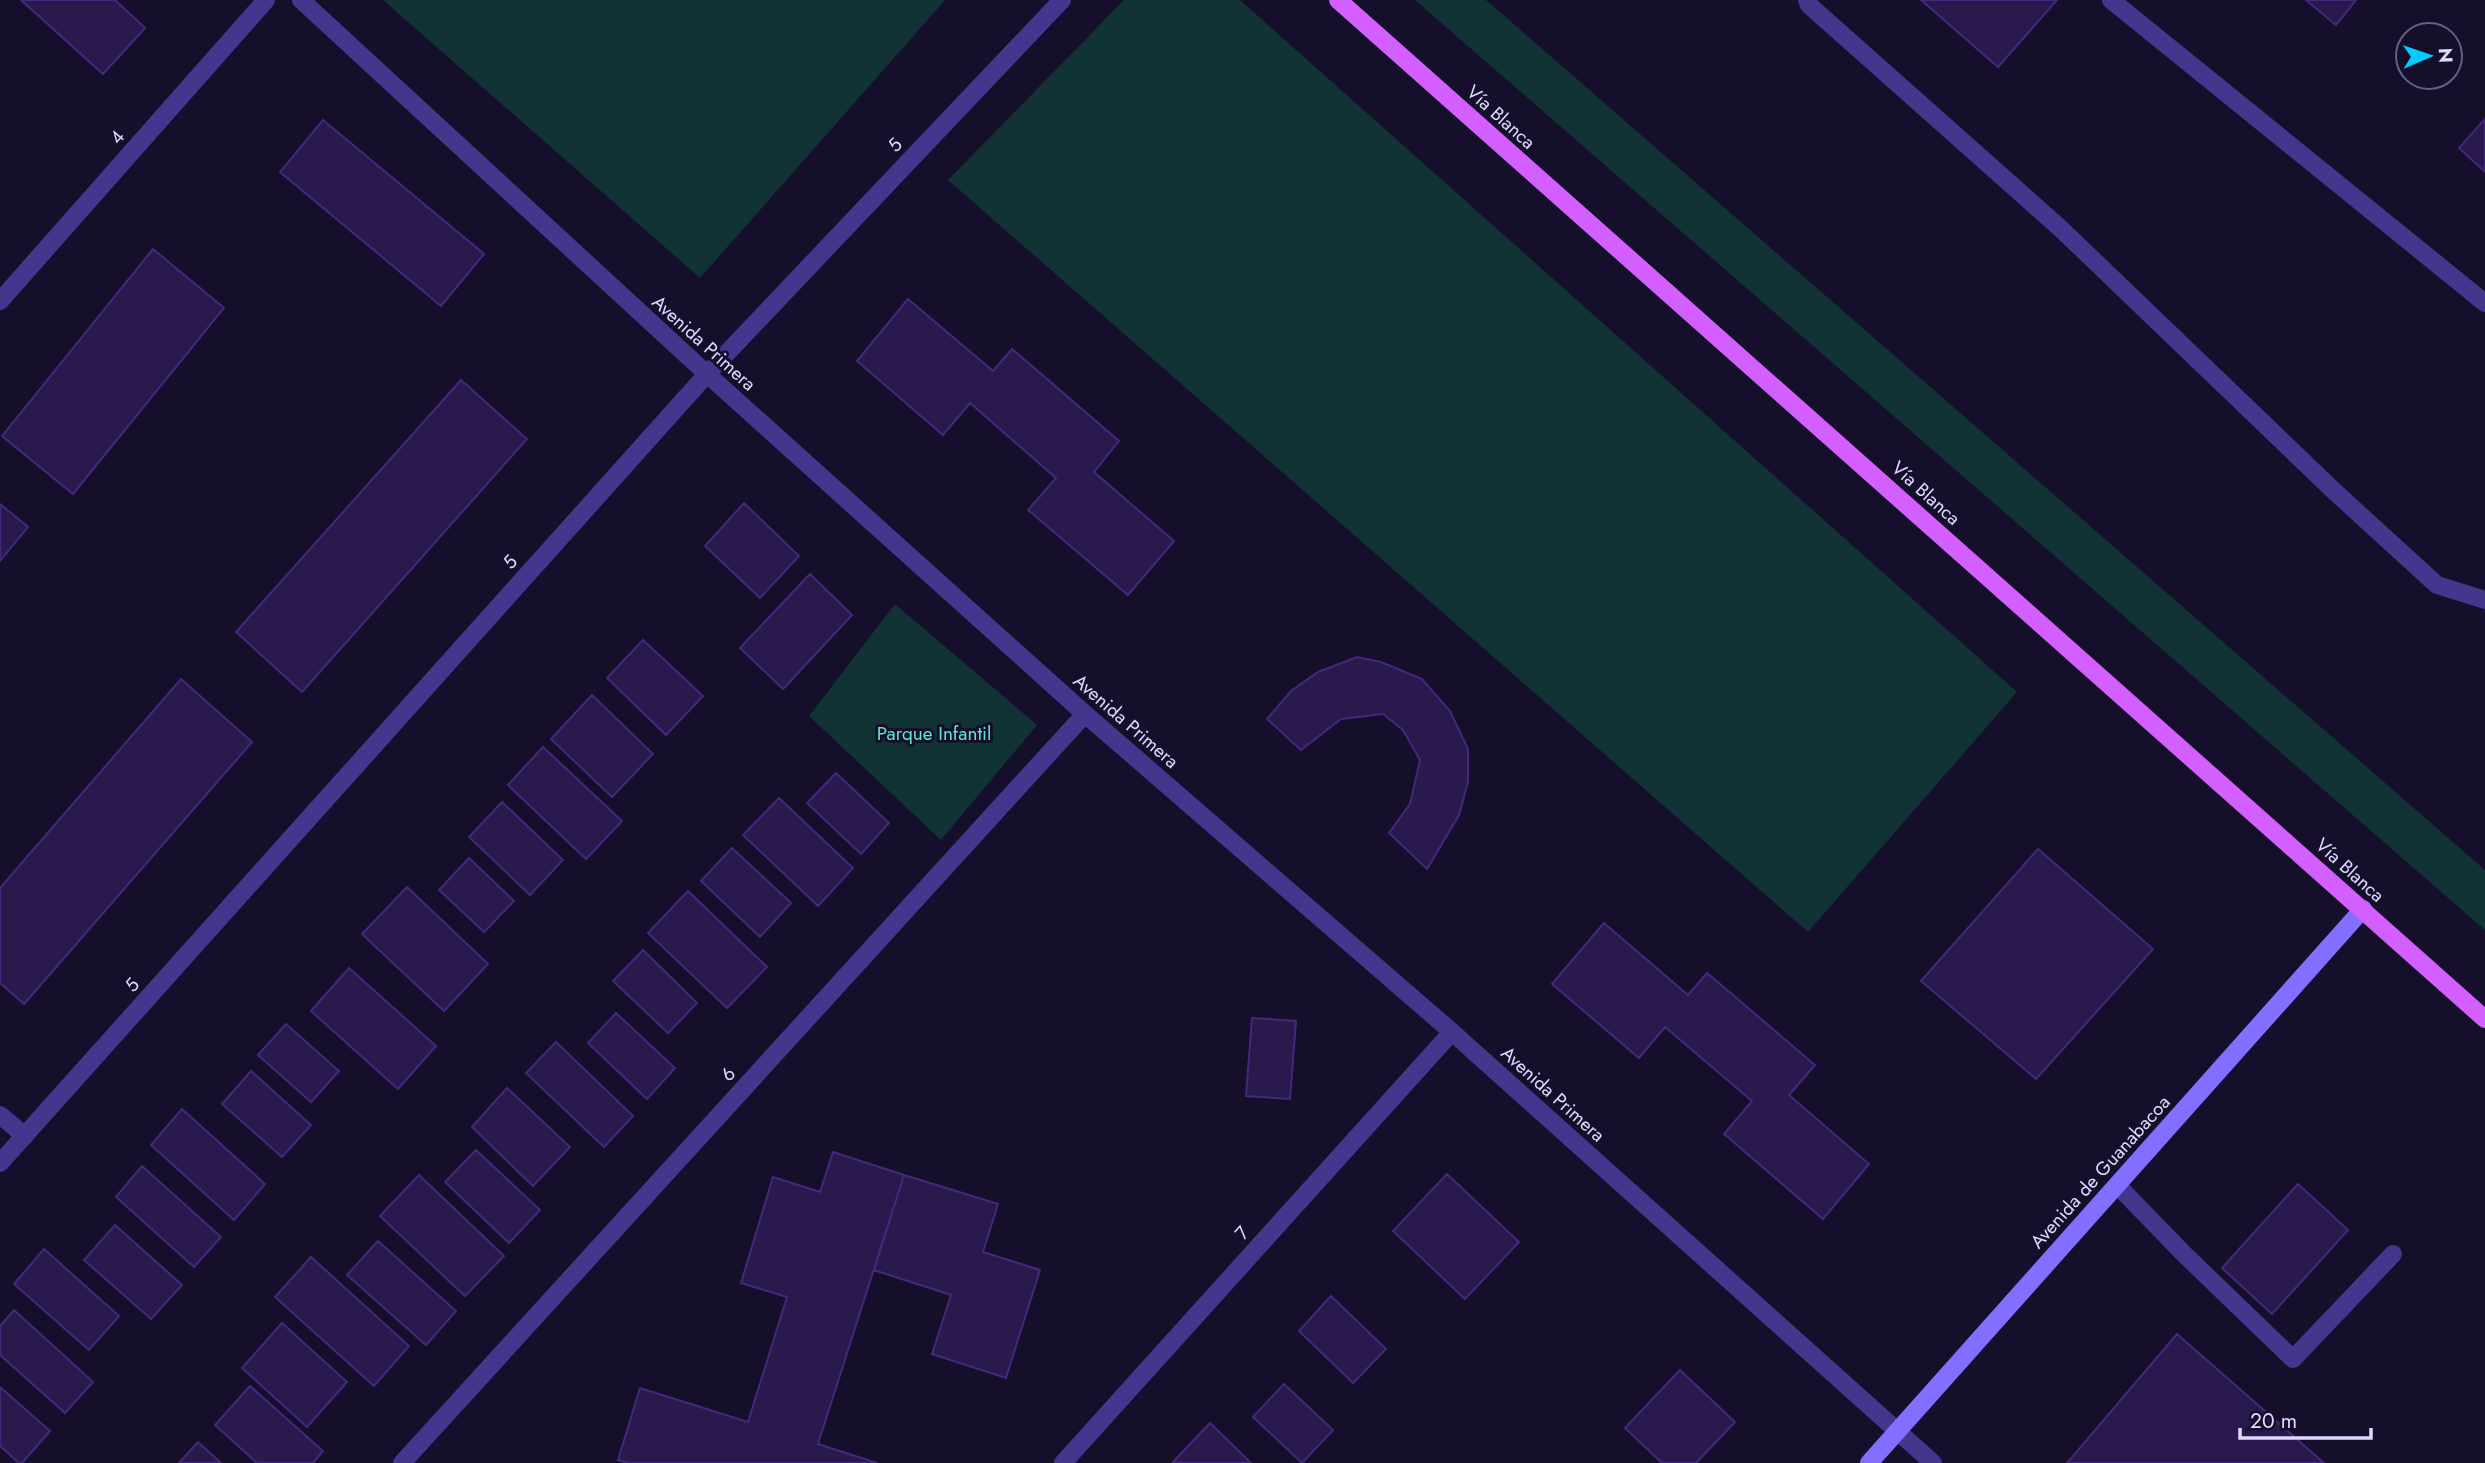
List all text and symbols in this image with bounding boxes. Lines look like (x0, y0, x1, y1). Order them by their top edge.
north arrow (2394, 21, 2464, 91)
text: N (2432, 47, 2459, 63)
street label: Vía Blanca (1461, 79, 1541, 155)
street label: 4 (103, 124, 131, 150)
street label: 5 (881, 132, 909, 158)
street label: Avenida Primera (646, 289, 762, 397)
street label: Vía Blanca (1886, 455, 1966, 531)
street label: 5 (496, 549, 524, 575)
street label: Avenida Primera (1067, 668, 1185, 774)
park label: Parque Infantil (877, 720, 991, 747)
street label: Vía Blanca (2310, 832, 2390, 908)
street label: 5 (118, 972, 146, 998)
street label: Avenida Primera (1495, 1040, 1611, 1148)
street label: 6 (714, 1061, 742, 1087)
street label: Avenida de Guanabacoa (2024, 1089, 2176, 1255)
street label: 7 (1229, 1220, 1255, 1246)
scale bar (2240, 1396, 2371, 1440)
text: 20 m (2250, 1406, 2297, 1436)

